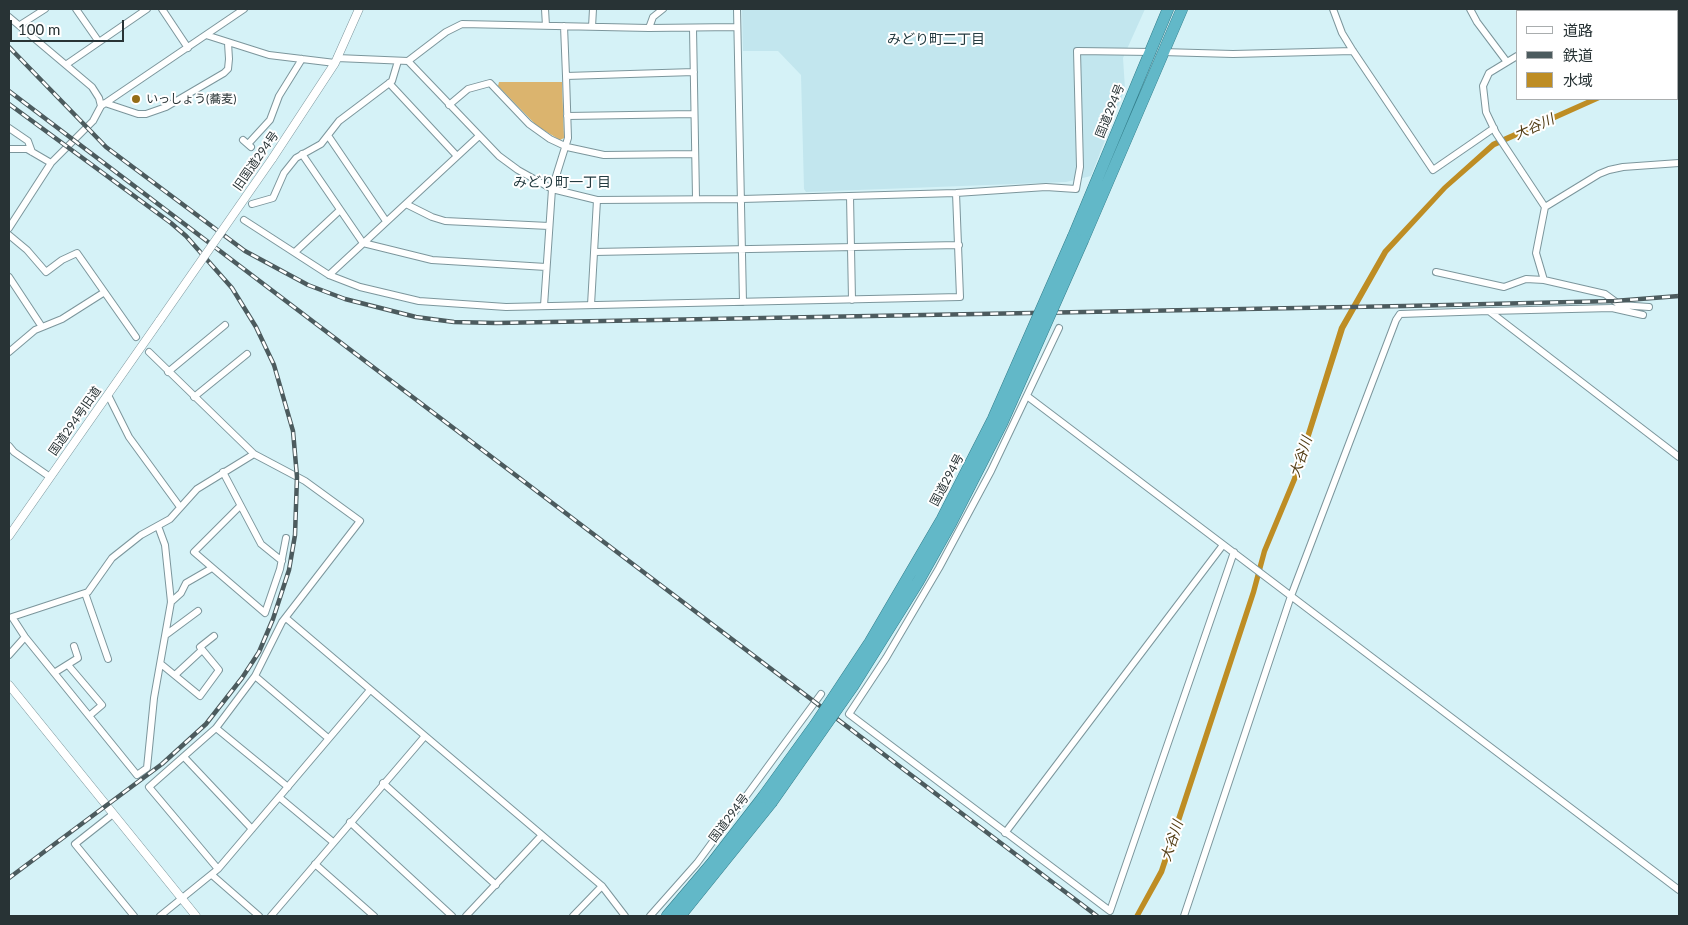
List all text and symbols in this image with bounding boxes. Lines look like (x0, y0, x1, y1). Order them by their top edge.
scale bar (12, 10, 126, 42)
legend (1516, 10, 1678, 100)
text: 100 m (18, 20, 60, 38)
text: 道路 (1563, 21, 1593, 39)
district label: みどり町二丁目 (887, 31, 985, 47)
text: 鉄道 (1563, 46, 1593, 64)
text: 水域 (1563, 71, 1593, 89)
street label: 国道294号 (1093, 82, 1127, 140)
place label: いっしょう(蕎麦) (146, 92, 236, 106)
marker: いっしょう(蕎麦) (130, 93, 142, 105)
water label: 大谷川 (1511, 111, 1557, 143)
street label: 旧国道294号 (230, 129, 282, 193)
district label: みどり町一丁目 (513, 174, 611, 190)
street label: 国道294号旧道 (46, 384, 104, 458)
water label: 大谷川 (1287, 434, 1315, 480)
street label: 国道294号 (927, 452, 967, 508)
street label: 国道294号 (706, 791, 752, 845)
water label: 大谷川 (1158, 818, 1186, 864)

